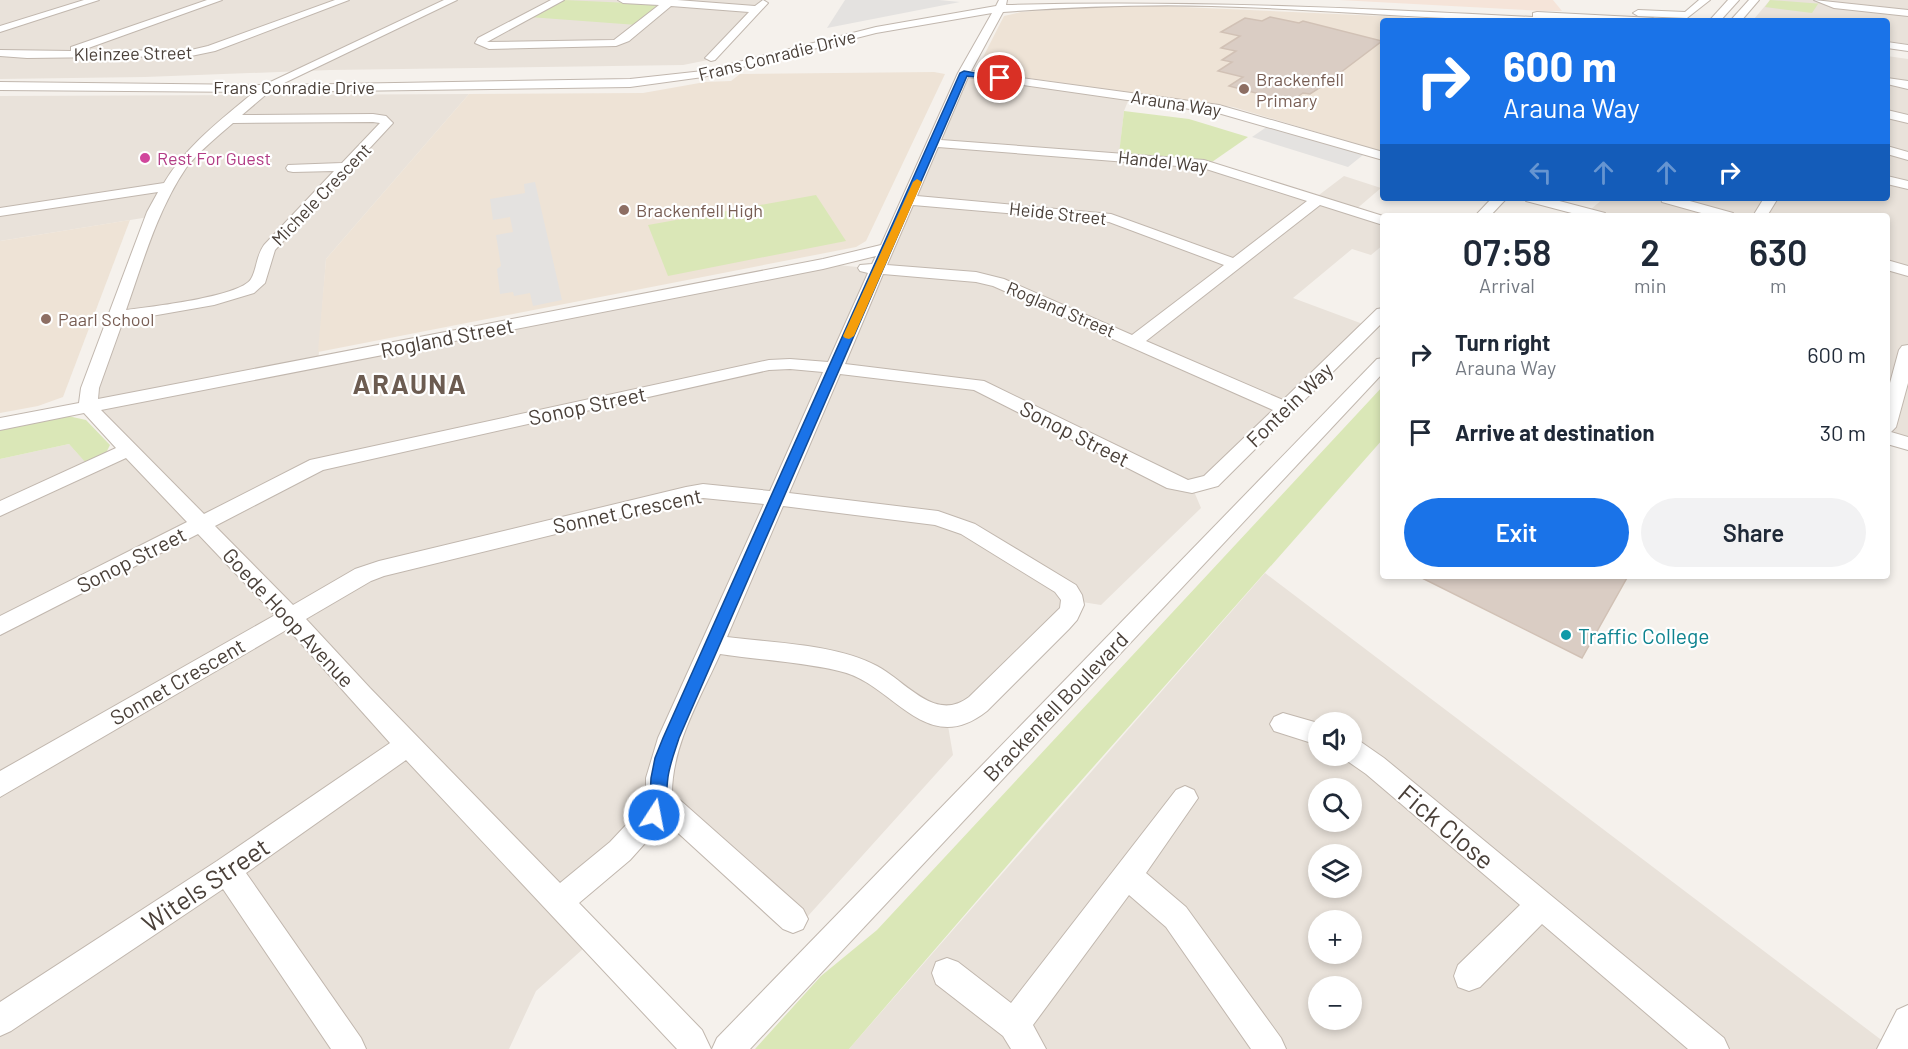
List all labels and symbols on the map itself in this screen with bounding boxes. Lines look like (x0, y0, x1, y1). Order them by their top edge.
street label: Frans Conradie Drive (696, 25, 858, 85)
street label: Kleinzee Street (73, 41, 193, 65)
pin (974, 52, 1025, 103)
place label: Brackenfell Primary (1256, 68, 1344, 111)
street label: Frans Conradie Drive (213, 76, 375, 98)
marker: Brackenfell Primary (1237, 82, 1251, 96)
street label: Arauna Way (1129, 85, 1223, 121)
street label: Michele Crescent (267, 138, 375, 250)
street label: Handel Way (1117, 145, 1209, 177)
place label: Rest For Guest (157, 147, 271, 169)
marker: Rest For Guest (138, 151, 152, 165)
street label: Heide Street (1008, 197, 1108, 229)
place label: Brackenfell High (636, 199, 763, 221)
marker: Brackenfell High (617, 203, 631, 217)
street label: Rogland Street (1003, 276, 1119, 342)
place label: Paarl School (58, 308, 155, 330)
marker: Paarl School (39, 312, 53, 326)
street label: Rogland Street (378, 312, 516, 362)
street label: Fontein Way (1240, 356, 1338, 452)
district label: ARAUNA (353, 367, 467, 399)
street label: Sonop Street (526, 380, 648, 430)
street label: Sonop Street (1016, 395, 1134, 471)
street label: Sonnet Crescent (550, 482, 704, 538)
street label: Sonop Street (72, 521, 190, 597)
street label: Goede Hoop Avenue (218, 542, 360, 692)
place label: Traffic College (1578, 623, 1709, 648)
street label: Brackenfell Boulevard (977, 626, 1133, 786)
marker: Traffic College (1559, 628, 1573, 642)
street label: Sonnet Crescent (105, 632, 249, 730)
street label: Fick Close (1393, 777, 1501, 875)
position arrow (622, 783, 686, 847)
street label: Witels Street (135, 830, 275, 938)

